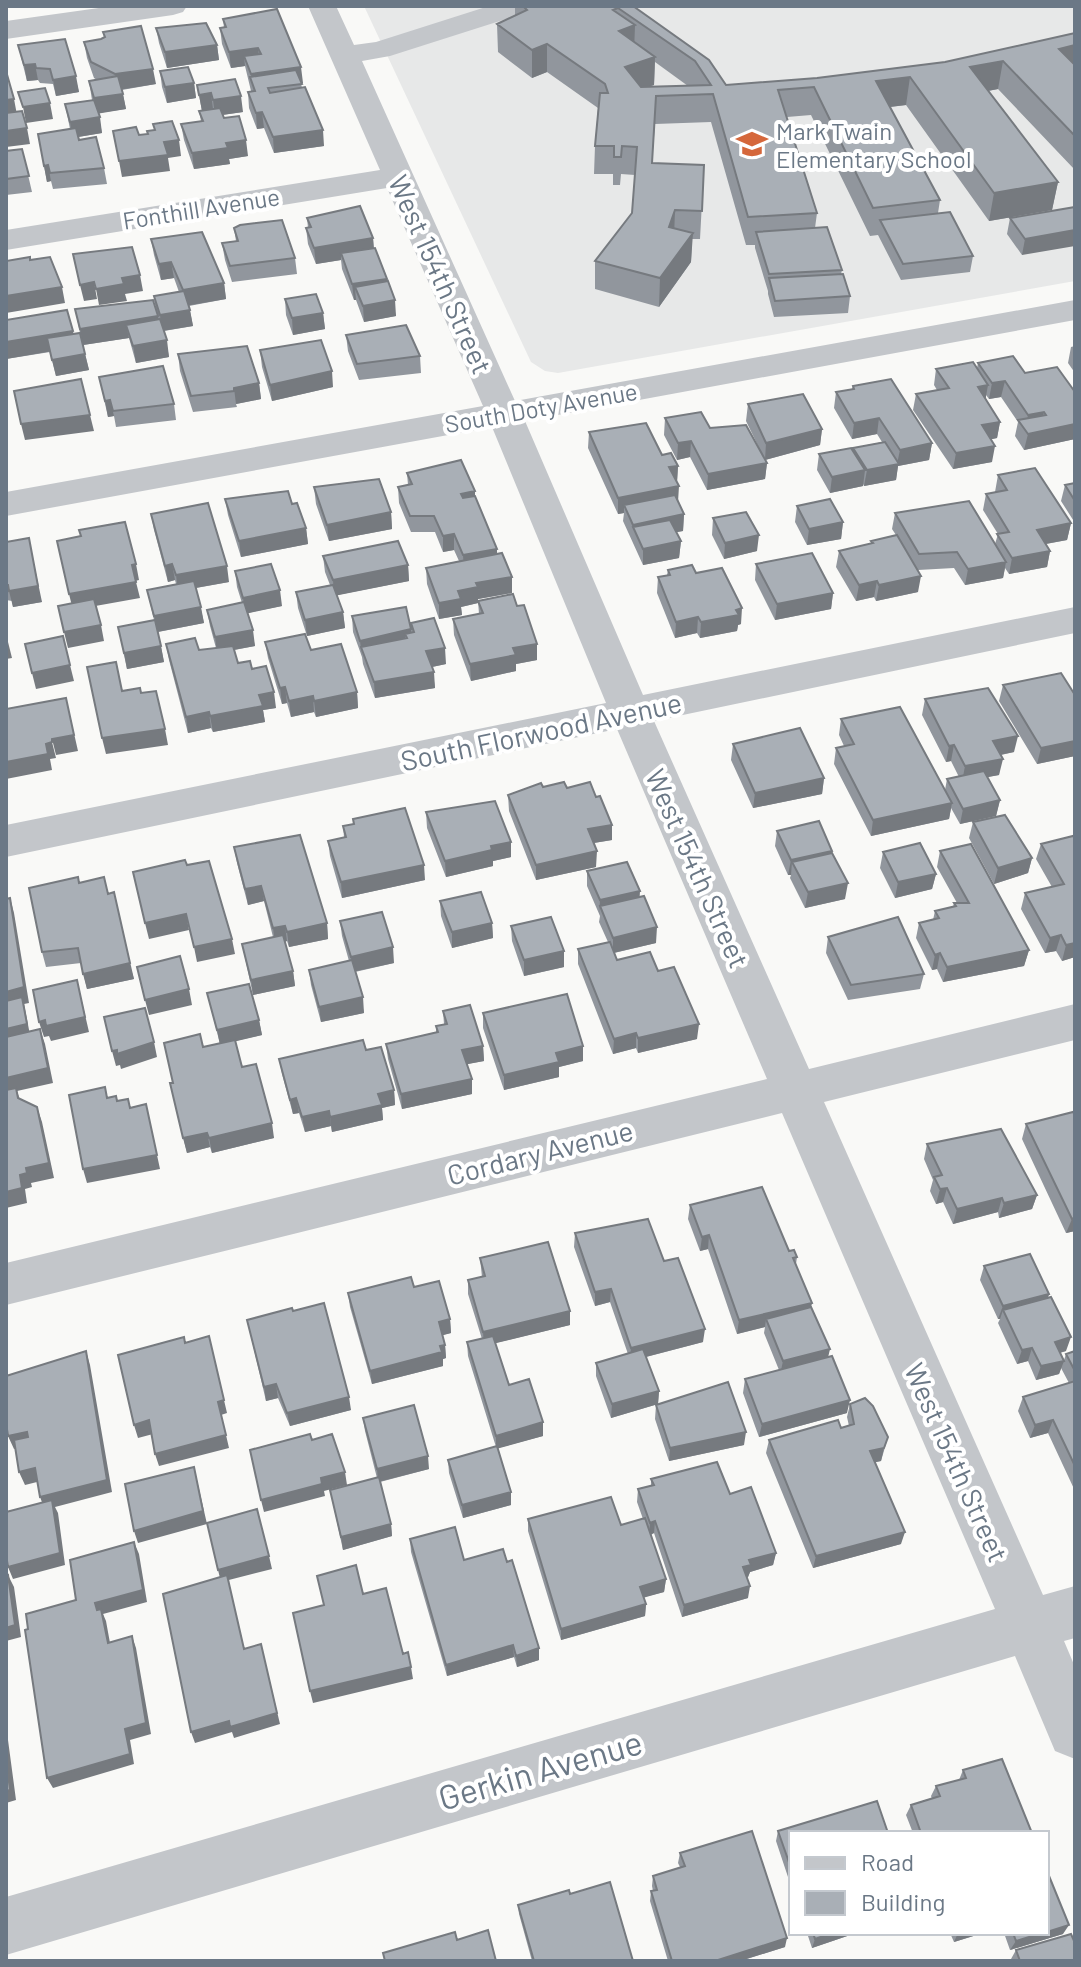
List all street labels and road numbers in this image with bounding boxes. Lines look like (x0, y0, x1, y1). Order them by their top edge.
street label: West 154th Street (382, 169, 500, 379)
street label: Fonthill Avenue (120, 181, 282, 235)
street label: South Doty Avenue (442, 376, 640, 438)
street label: South Florwood Avenue (397, 685, 685, 777)
street label: West 154th Street (639, 763, 757, 973)
street label: Cordary Avenue (444, 1112, 636, 1192)
street label: West 154th Street (898, 1357, 1016, 1567)
street label: Gerkin Avenue (433, 1720, 647, 1818)

